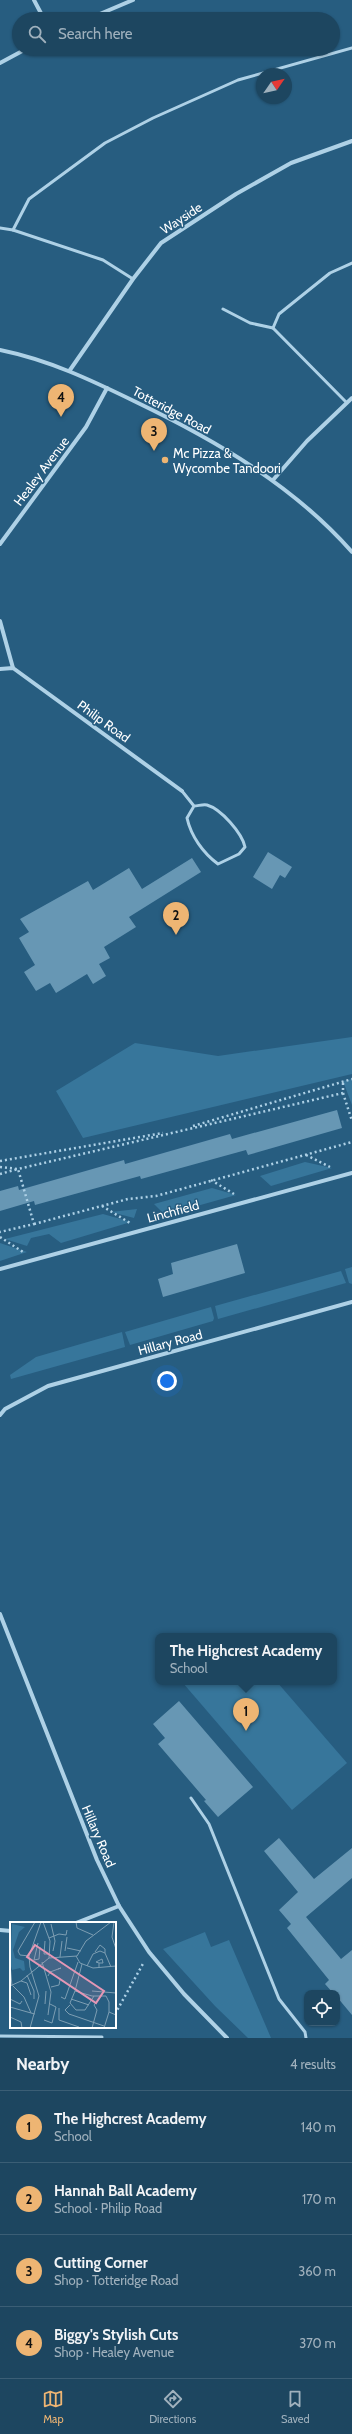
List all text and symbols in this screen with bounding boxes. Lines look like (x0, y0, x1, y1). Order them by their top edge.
search box (12, 12, 340, 56)
icon: search (26, 23, 48, 45)
text: Search here (58, 25, 133, 43)
north arrow (256, 68, 292, 104)
street label: Wayside (157, 199, 205, 237)
street label: Totteridge Road (130, 383, 214, 437)
pin: 4 (48, 384, 74, 417)
pin: 3 (141, 418, 167, 451)
street label: Healey Avenue (10, 433, 72, 509)
place label: Mc Pizza & Wycombe Tandoori (173, 445, 281, 476)
marker: Mc Pizza & Wycombe Tandoori (160, 455, 170, 465)
street label: Philip Road (74, 696, 134, 746)
pin: 2 (163, 902, 189, 935)
street label: Linchfield (145, 1196, 201, 1226)
street label: Hillary Road (136, 1326, 204, 1358)
your location (157, 1371, 177, 1391)
popup (155, 1633, 337, 1685)
text: The Highcrest Academy (170, 1642, 322, 1660)
text: School (170, 1660, 208, 1676)
pin: 1 (233, 1698, 259, 1731)
street label: Hillary Road (79, 1802, 119, 1870)
inset map (10, 1922, 116, 2028)
map controls (304, 1990, 340, 2026)
button: locate (304, 1990, 340, 2026)
text: Nearby (16, 2054, 69, 2074)
text: 4 results (290, 2056, 336, 2072)
text: The Highcrest Academy (54, 2110, 207, 2128)
text: 1 (27, 2119, 31, 2135)
text: 140 m (301, 2119, 336, 2135)
text: School (54, 2128, 92, 2144)
text: Hannah Ball Academy (54, 2182, 197, 2200)
text: 2 (26, 2191, 32, 2207)
text: 170 m (302, 2191, 336, 2207)
text: School · Philip Road (54, 2200, 162, 2216)
text: Cutting Corner (54, 2254, 148, 2272)
text: 3 (25, 2263, 33, 2279)
text: 360 m (298, 2263, 336, 2279)
text: Shop · Totteridge Road (54, 2272, 179, 2288)
text: Biggy's Stylish Cuts (54, 2326, 178, 2344)
text: 4 (25, 2335, 33, 2351)
text: 370 m (299, 2335, 336, 2351)
text: Shop · Healey Avenue (54, 2344, 174, 2360)
tab: Map (42, 2388, 64, 2426)
tab: Directions (149, 2388, 196, 2426)
tab: Saved (281, 2388, 310, 2426)

